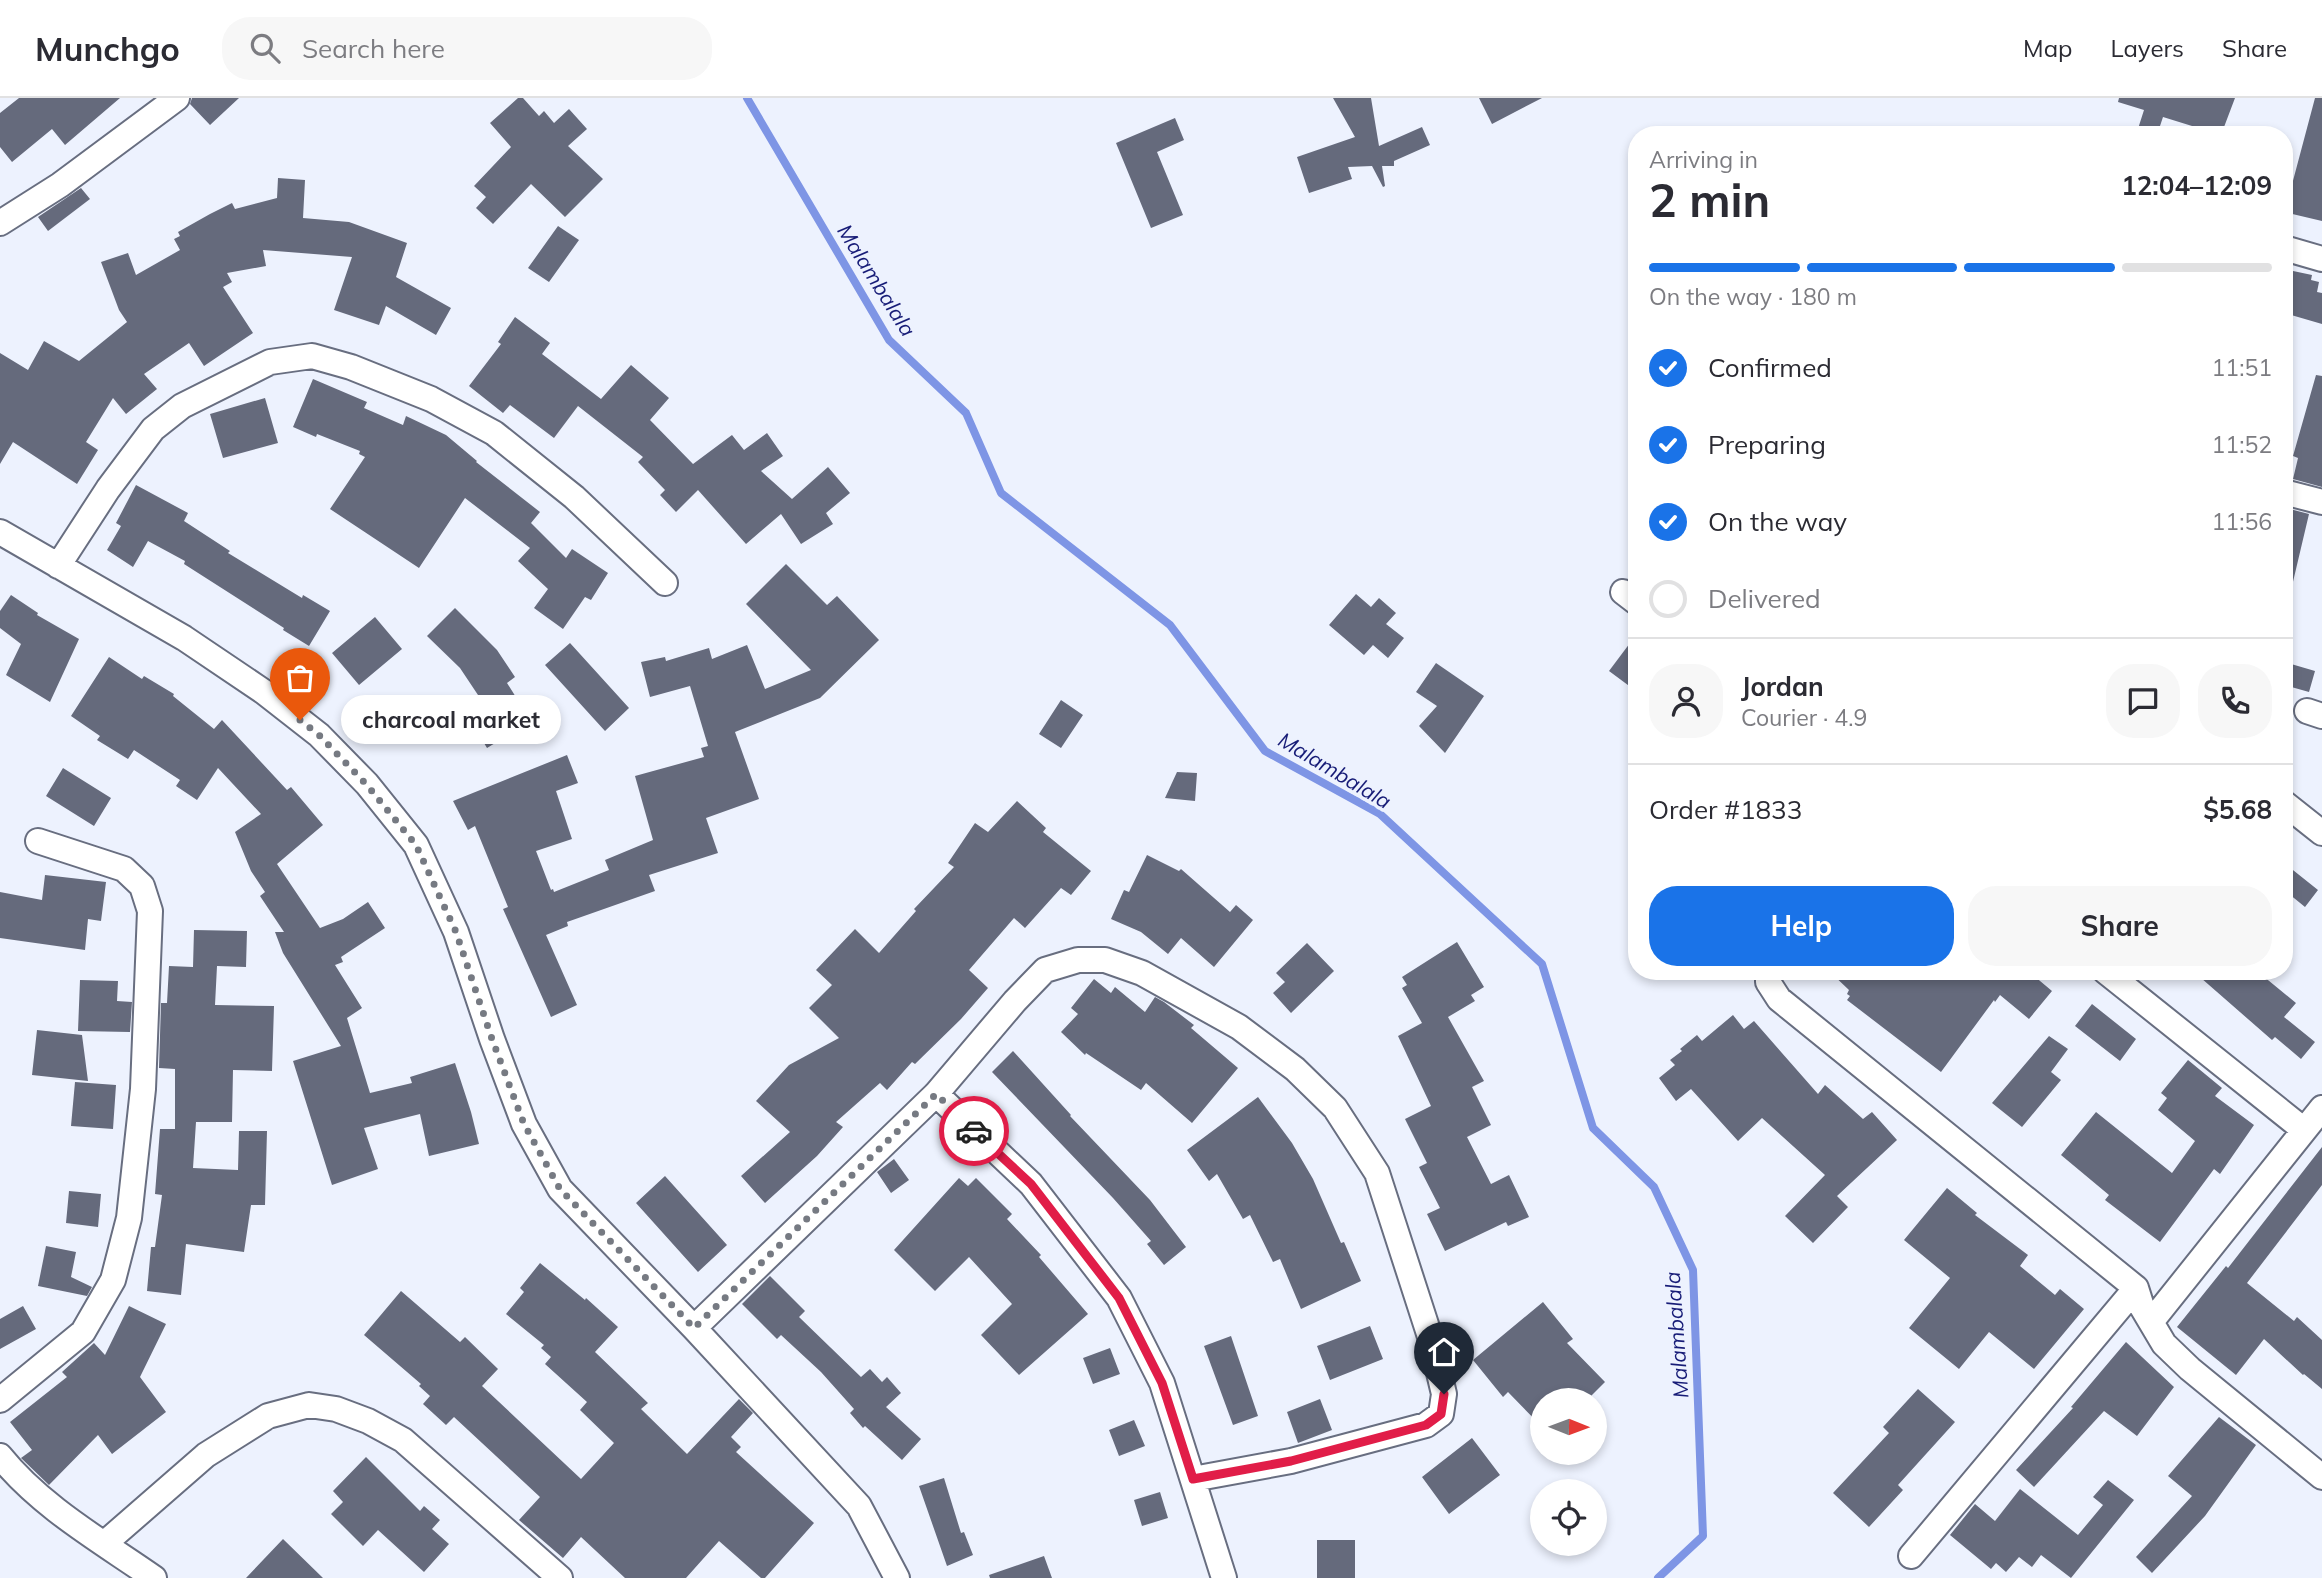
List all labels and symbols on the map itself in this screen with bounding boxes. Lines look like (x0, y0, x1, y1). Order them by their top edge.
water label: Malambalala (832, 219, 922, 341)
pin (270, 648, 330, 720)
callout: charcoal market (342, 696, 562, 744)
water label: Malambalala (1274, 726, 1396, 814)
courier (939, 1096, 1009, 1166)
water label: Malambalala (1659, 1271, 1693, 1399)
pin (1414, 1322, 1474, 1394)
north arrow (1530, 1388, 1606, 1465)

